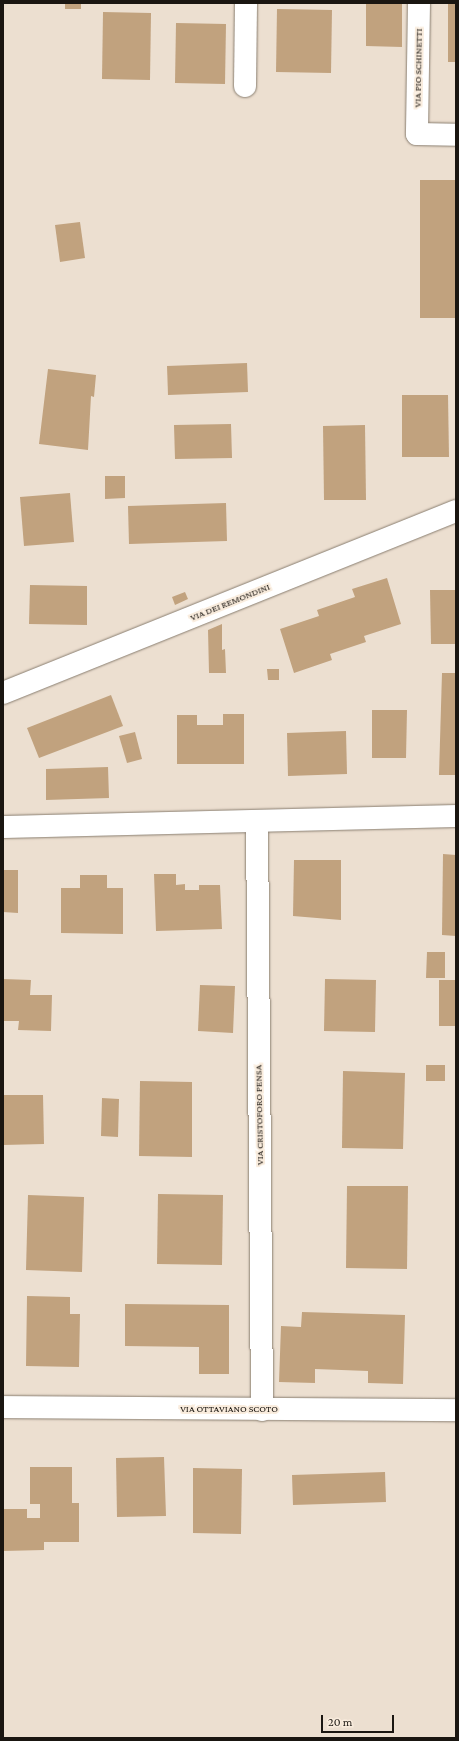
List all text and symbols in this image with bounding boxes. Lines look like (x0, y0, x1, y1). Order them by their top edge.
street label: VIA PIO SCHINETTI (411, 28, 425, 108)
street label: VIA DEI REMONDINI (188, 580, 272, 624)
street label: VIA CRISTOFORO PENSA (252, 1065, 266, 1165)
street label: VIA OTTAVIANO SCOTO (180, 1403, 278, 1415)
scale bar (323, 1707, 396, 1733)
text: 20 m (328, 1715, 352, 1729)

